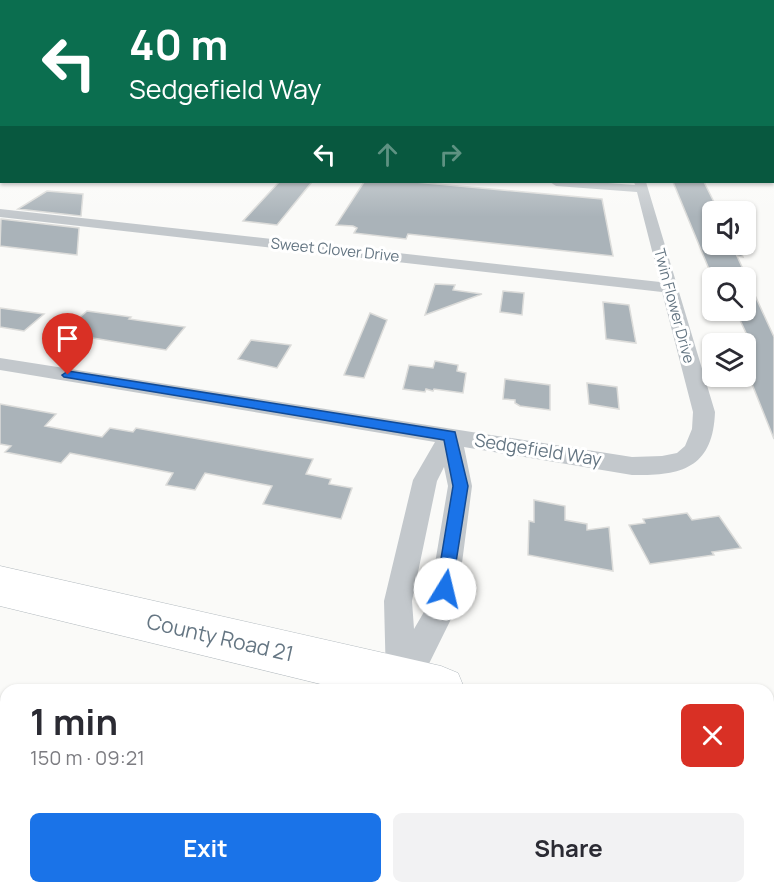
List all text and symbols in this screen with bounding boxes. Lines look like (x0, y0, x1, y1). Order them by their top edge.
text: 40 m (129, 15, 228, 73)
icon: left (30, 24, 108, 102)
text: Sedgefield Way (129, 70, 321, 107)
icon: left (308, 138, 341, 171)
icon: ahead (371, 138, 404, 171)
icon: right (434, 138, 467, 171)
map controls (702, 201, 756, 387)
button: sound (702, 201, 756, 255)
street label: Sweet Clover Drive (270, 232, 401, 267)
street label: Twin Flower Drive (649, 246, 700, 366)
button: search (702, 267, 756, 321)
pin (42, 313, 93, 375)
icon: arrive (51, 322, 84, 355)
button: layers (702, 333, 756, 387)
street label: Sedgefield Way (473, 427, 604, 471)
position arrow (413, 557, 477, 621)
street label: County Road 21 (144, 607, 296, 668)
text: 1 min (30, 697, 118, 746)
button: close (681, 704, 744, 767)
text: 150 m · 09:21 (30, 744, 145, 771)
button: Exit (30, 813, 381, 882)
button: Share (393, 813, 744, 882)

